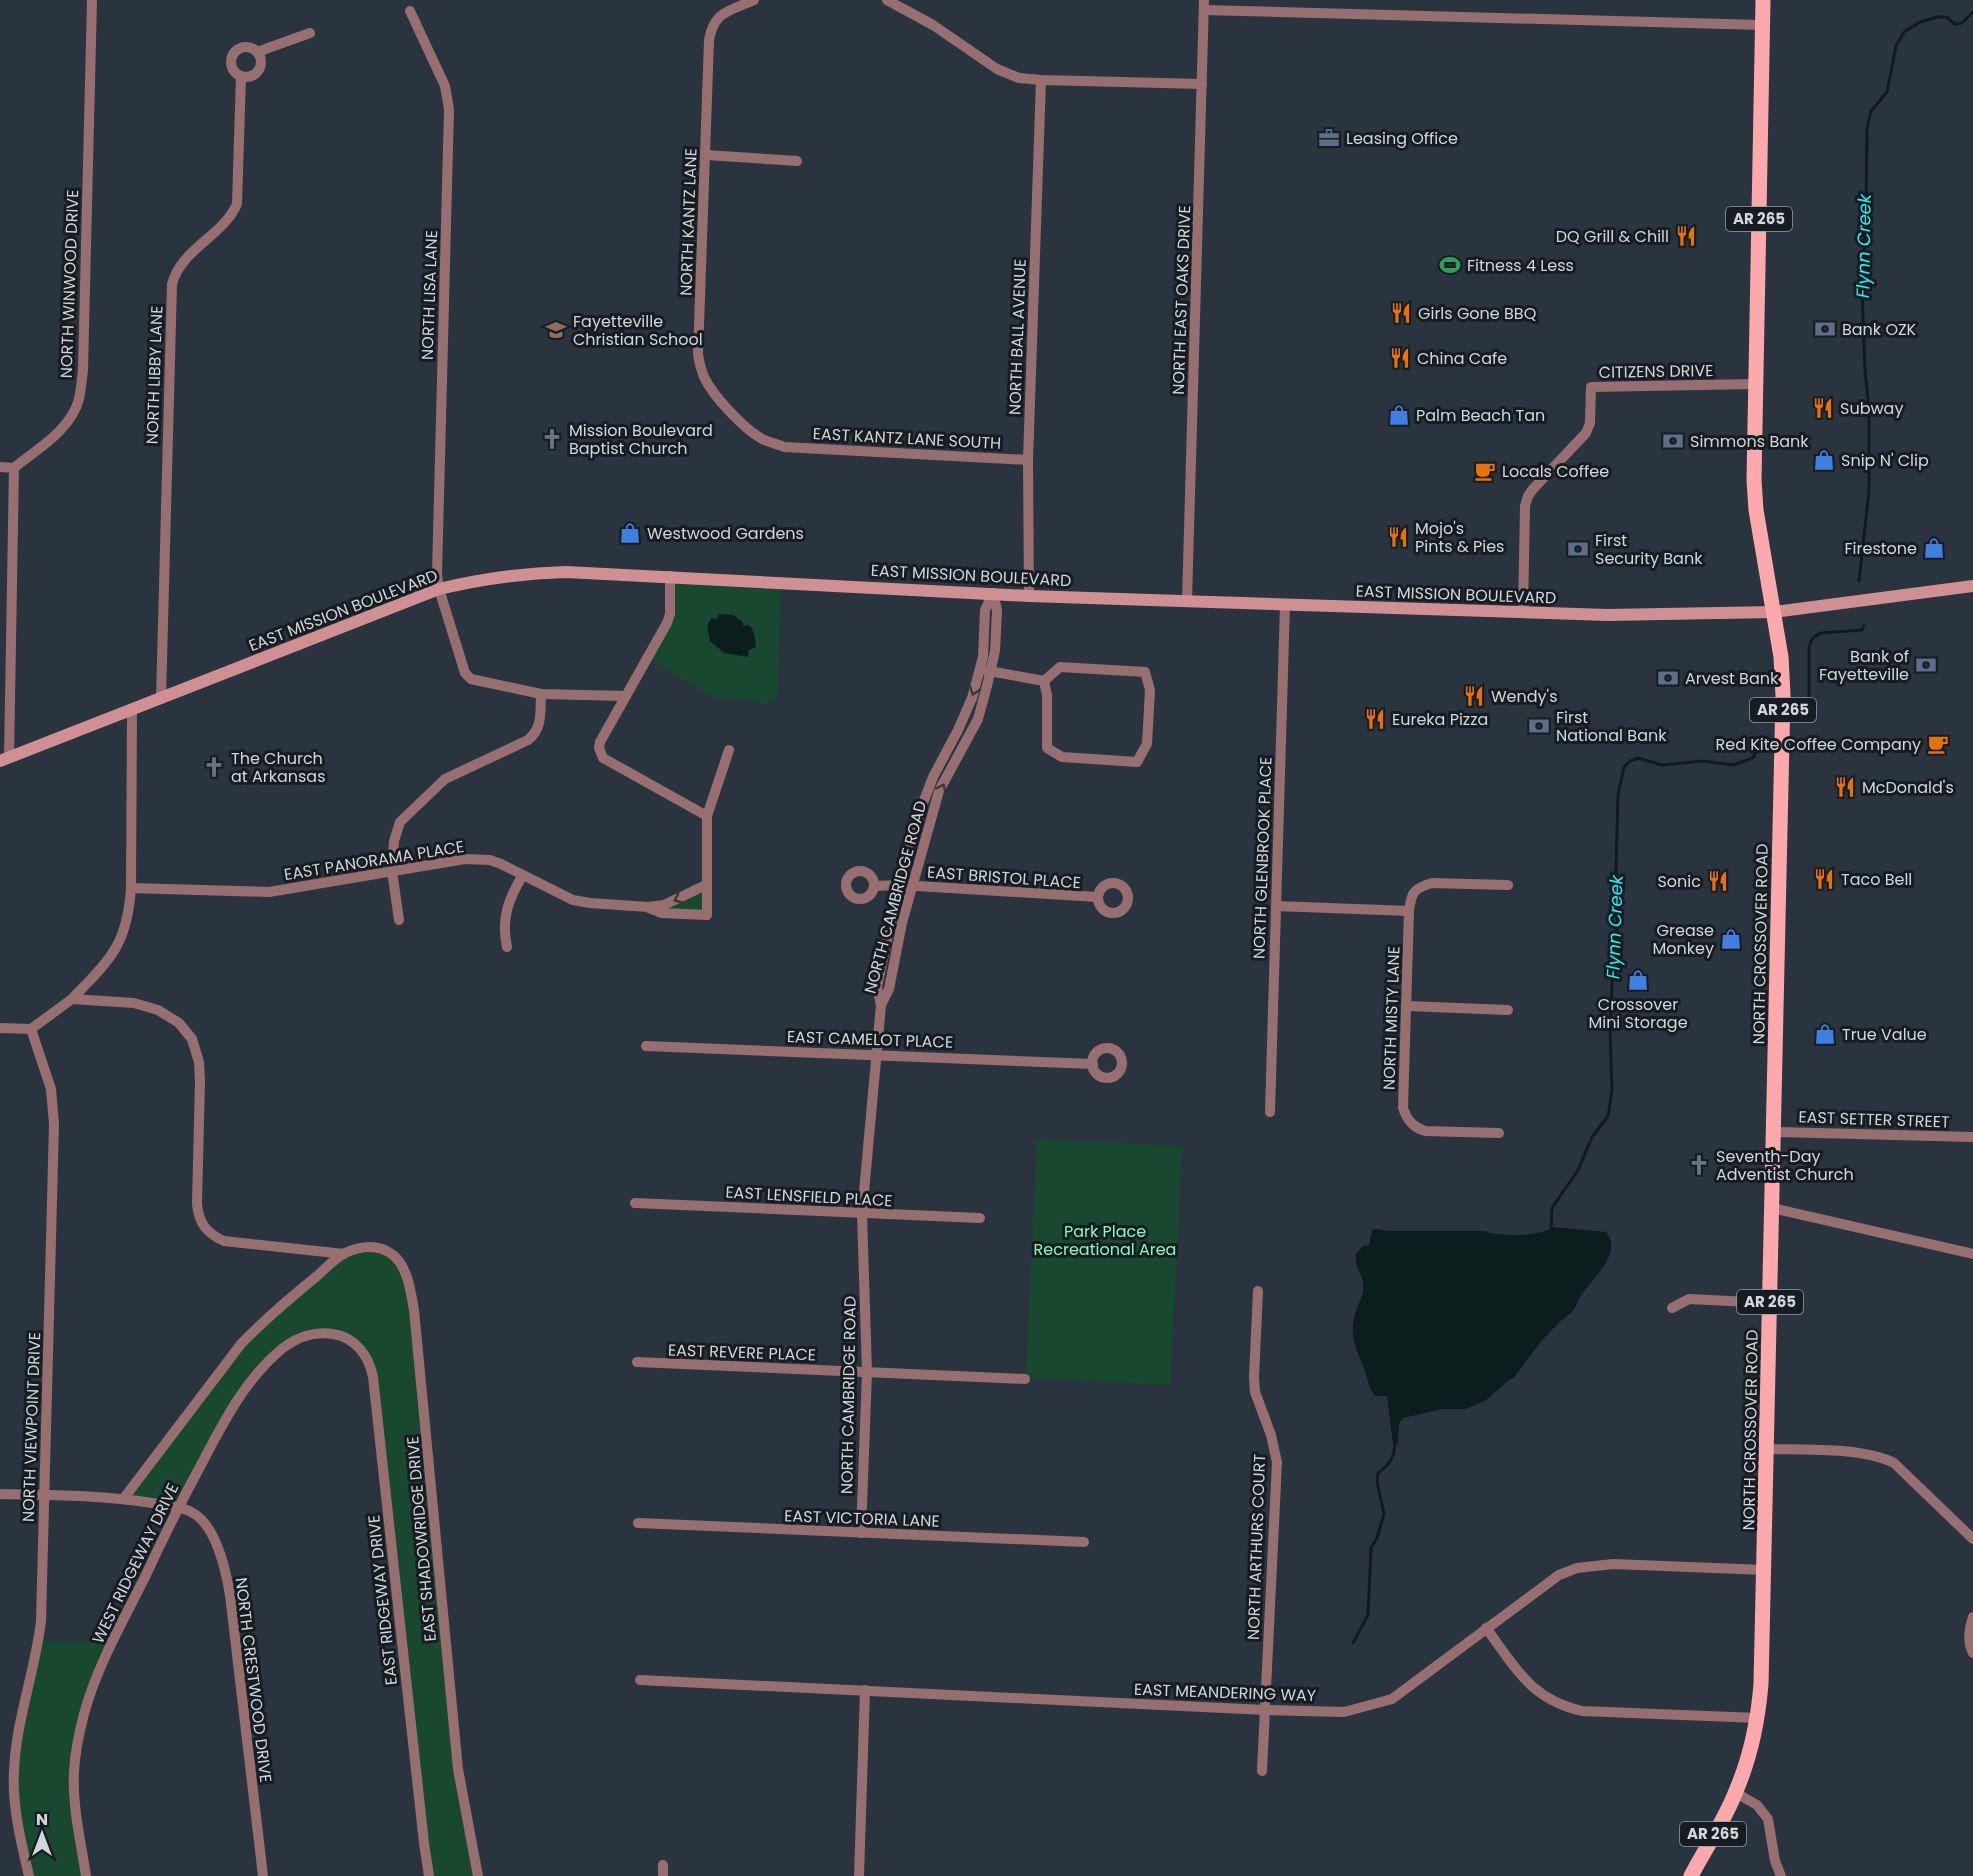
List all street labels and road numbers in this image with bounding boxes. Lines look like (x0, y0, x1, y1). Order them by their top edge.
street label: NORTH KANTZ LANE (674, 148, 703, 296)
street label: NORTH WINWOOD DRIVE (55, 189, 84, 379)
street label: NORTH EAST OAKS DRIVE (1167, 205, 1196, 395)
road number: AR 265 (1726, 207, 1792, 231)
street label: NORTH LISA LANE (416, 230, 443, 360)
street label: NORTH BALL AVENUE (1003, 259, 1032, 416)
street label: NORTH LIBBY LANE (141, 305, 168, 445)
street label: CITIZENS DRIVE (1598, 359, 1714, 384)
street label: EAST KANTZ LANE SOUTH (812, 422, 1002, 455)
street label: EAST MISSION BOULEVARD (870, 559, 1072, 592)
street label: EAST MISSION BOULEVARD (245, 564, 441, 657)
street label: EAST MISSION BOULEVARD (1355, 580, 1557, 609)
road number: AR 265 (1750, 698, 1816, 722)
street label: NORTH GLENBROOK PLACE (1247, 756, 1278, 960)
street label: NORTH CAMBRIDGE ROAD (859, 798, 932, 996)
street label: EAST PANORAMA PLACE (282, 835, 466, 886)
street label: NORTH CROSSOVER ROAD (1747, 843, 1774, 1045)
street label: EAST BRISTOL PLACE (926, 861, 1082, 894)
street label: NORTH MISTY LANE (1377, 946, 1406, 1090)
street label: EAST CAMELOT PLACE (786, 1025, 954, 1054)
street label: EAST SETTER STREET (1798, 1105, 1950, 1134)
street label: EAST LENSFIELD PLACE (725, 1181, 893, 1212)
road number: AR 265 (1737, 1290, 1803, 1314)
street label: NORTH CAMBRIDGE ROAD (835, 1296, 862, 1494)
street label: NORTH CROSSOVER ROAD (1737, 1329, 1764, 1531)
street label: NORTH VIEWPOINT DRIVE (17, 1332, 46, 1522)
street label: EAST REVERE PLACE (668, 1338, 816, 1367)
street label: EAST SHADOWRIDGE DRIVE (401, 1435, 442, 1643)
street label: NORTH ARTHURS COURT (1242, 1453, 1271, 1640)
street label: WEST RIDGEWAY DRIVE (87, 1479, 184, 1647)
street label: EAST VICTORIA LANE (784, 1504, 940, 1533)
street label: EAST RIDGEWAY DRIVE (362, 1514, 403, 1686)
street label: NORTH CRESTWOOD DRIVE (230, 1576, 277, 1784)
street label: EAST MEANDERING WAY (1134, 1678, 1317, 1707)
road number: AR 265 (1680, 1822, 1746, 1846)

